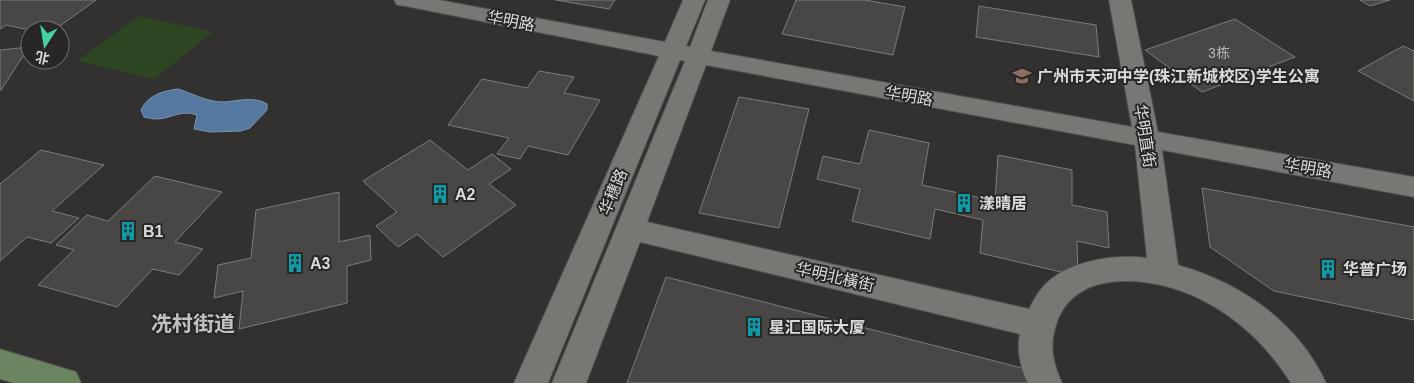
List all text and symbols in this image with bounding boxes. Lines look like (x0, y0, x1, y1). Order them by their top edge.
street label: 华明路 (486, 8, 536, 34)
north arrow (20, 20, 70, 70)
house number: 3栋 (1208, 45, 1230, 61)
text: 北 (34, 48, 51, 67)
school or university icon: 广州市天河中学(珠江新城校区)学生公寓 (1011, 65, 1033, 87)
place label: 广州市天河中学(珠江新城校区)学生公寓 (1037, 67, 1320, 85)
street label: 华明路 (884, 83, 934, 109)
street label: 华明直街 (1132, 103, 1158, 169)
street label: 华明路 (1283, 155, 1333, 181)
street label: 华穗路 (596, 167, 630, 217)
building icon: A2 (429, 183, 451, 205)
place label: A2 (455, 186, 476, 203)
building icon: 漾晴居 (953, 192, 975, 214)
place label: 漾晴居 (979, 195, 1027, 212)
building icon: B1 (117, 220, 139, 242)
place label: B1 (143, 223, 164, 240)
building icon: A3 (284, 252, 306, 274)
place label: A3 (310, 255, 331, 272)
building icon: 华普广场 (1317, 258, 1339, 280)
street label: 华明北橫街 (794, 260, 876, 294)
place label: 华普广场 (1343, 260, 1407, 278)
district label: 冼村街道 (151, 312, 235, 335)
building icon: 星汇国际大厦 (743, 316, 765, 338)
place label: 星汇国际大厦 (769, 319, 865, 336)

